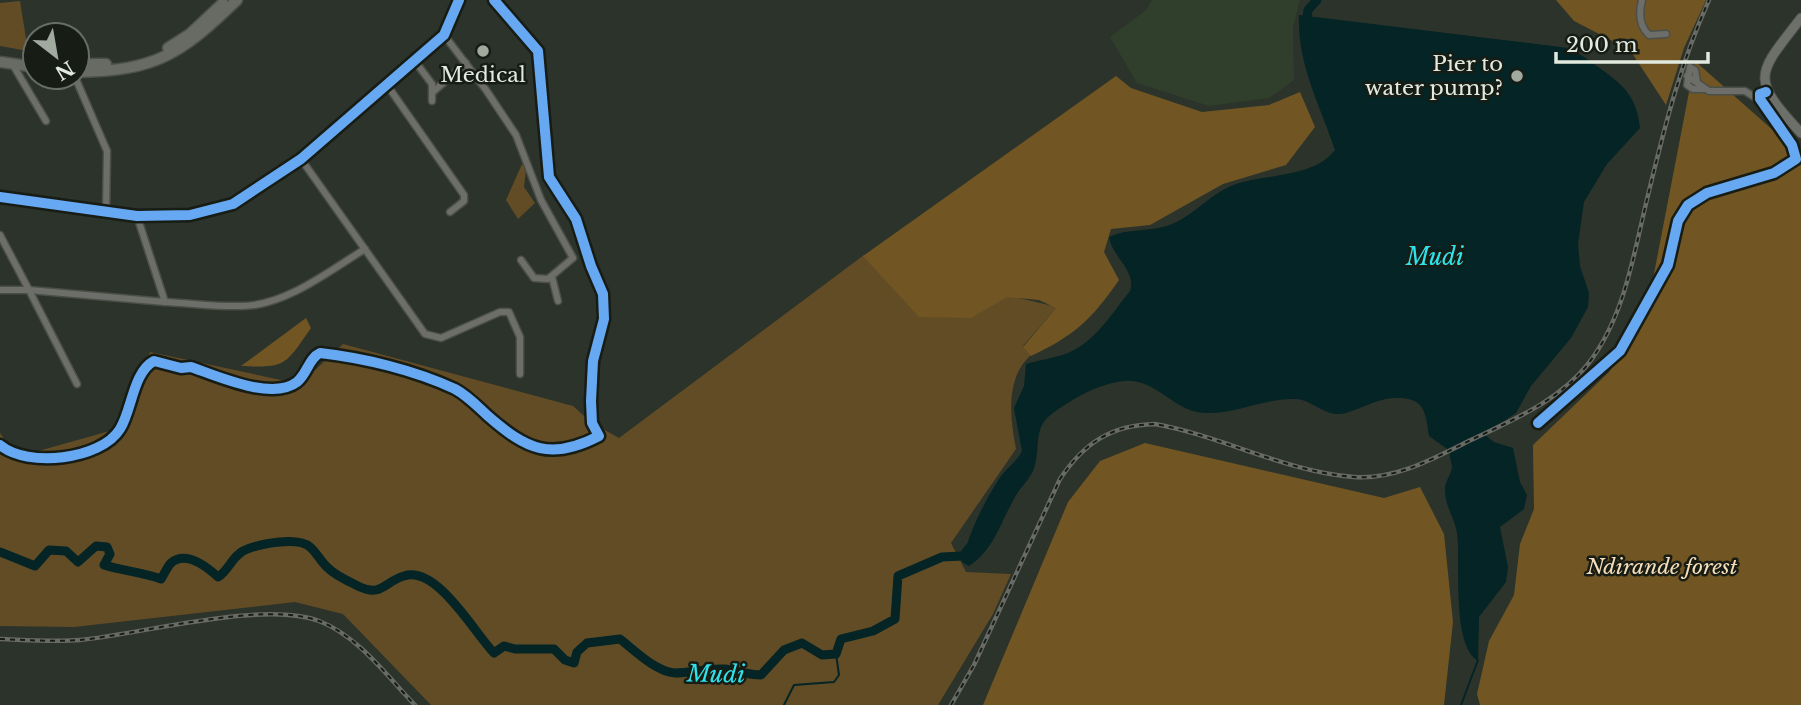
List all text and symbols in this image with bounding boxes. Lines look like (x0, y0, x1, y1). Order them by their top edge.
north arrow (21, 21, 91, 91)
scale bar (1556, 21, 1708, 65)
text: 200 m (1566, 32, 1638, 58)
marker: Medical (475, 43, 491, 59)
place label: Pier to water pump? (1365, 51, 1503, 101)
text: N (51, 56, 78, 85)
place label: Medical (440, 62, 526, 88)
marker: Pier to water pump? (1509, 68, 1525, 84)
water label: Mudi (1405, 243, 1464, 271)
park label: Ndirande forest (1585, 554, 1738, 580)
water label: Mudi (686, 659, 745, 689)

